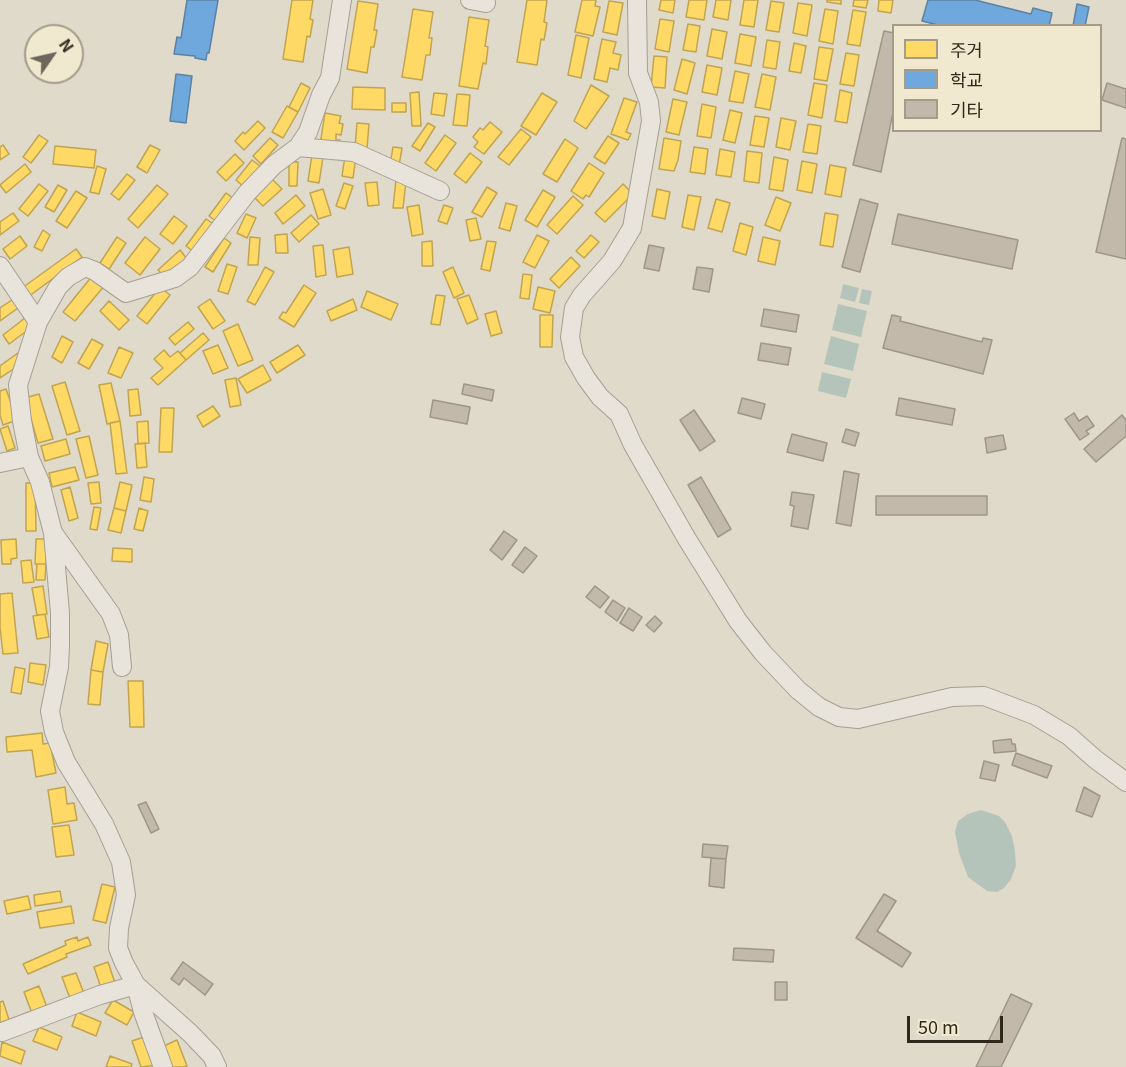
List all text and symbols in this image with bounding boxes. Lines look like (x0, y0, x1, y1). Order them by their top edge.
north arrow (24, 24, 84, 84)
legend (892, 24, 1102, 132)
text: N (54, 33, 81, 57)
text: 주거 (950, 36, 983, 62)
text: 학교 (950, 66, 983, 92)
text: 기타 (950, 96, 983, 122)
scale bar (910, 1004, 1006, 1042)
text: 50 m (918, 1013, 959, 1039)

